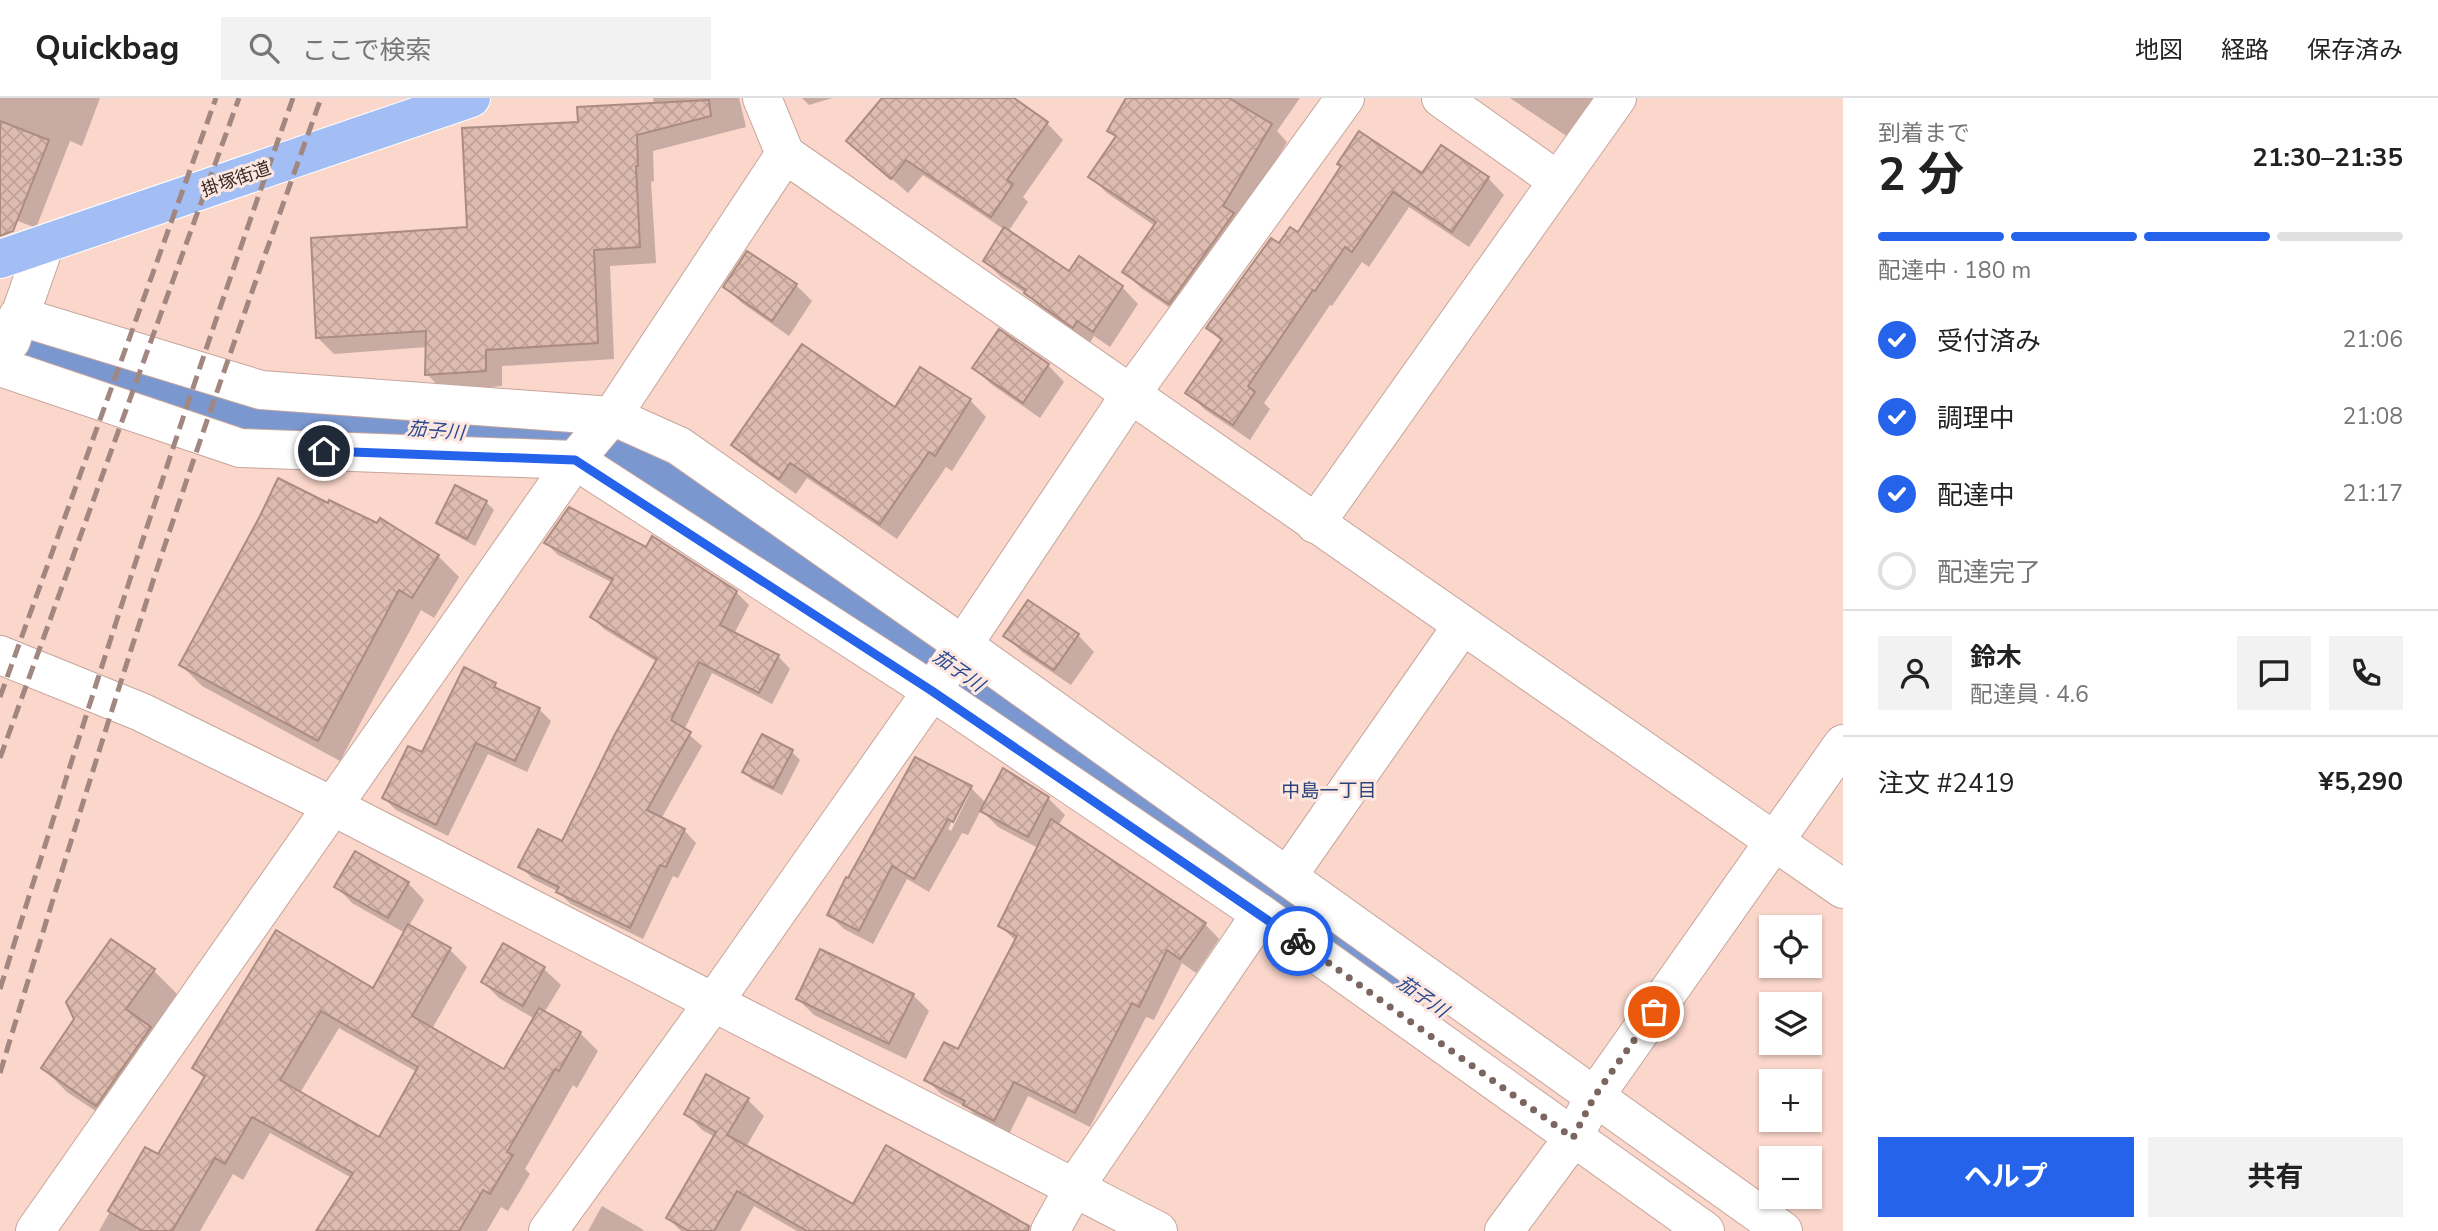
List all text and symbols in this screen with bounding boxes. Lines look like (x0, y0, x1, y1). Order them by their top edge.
search box (221, 17, 711, 80)
text: Quickbag (35, 26, 179, 71)
icon: search (245, 29, 283, 67)
text: ここで検索 (301, 33, 432, 68)
text: 地図 (2135, 34, 2183, 66)
text: 経路 (2221, 34, 2269, 66)
text: 保存済み (2307, 34, 2403, 66)
text: 到着まで (1878, 118, 1970, 149)
text: 21:30–21:35 (2252, 140, 2403, 175)
text: 2 分 (1878, 143, 1964, 206)
street label: 掛塚街道 (198, 156, 274, 202)
text: 配達中 · 180 m (1878, 255, 2031, 286)
icon: check (1878, 321, 1916, 359)
text: 受付済み (1937, 324, 2041, 359)
text: 21:06 (2343, 324, 2403, 355)
icon: check (1878, 398, 1916, 436)
text: 調理中 (1937, 401, 2015, 436)
text: 21:08 (2343, 401, 2403, 432)
water label: 茄子川 (406, 416, 467, 447)
pin (294, 421, 354, 481)
icon: home (305, 432, 343, 470)
icon: check (1878, 475, 1916, 513)
text: 配達中 (1937, 478, 2015, 513)
text: 21:17 (2343, 478, 2403, 509)
text: 配達完了 (1937, 555, 2041, 590)
button: person (1878, 636, 1952, 710)
button: chat (2237, 636, 2311, 710)
button: phone (2329, 636, 2403, 710)
text: 鈴木 (1970, 640, 2022, 675)
water label: 茄子川 (928, 644, 991, 699)
text: 配達員 · 4.6 (1970, 679, 2089, 710)
text: ¥5,290 (2319, 764, 2403, 799)
text: 注文 #2419 (1878, 766, 2015, 801)
district label: 中島一丁目 (1281, 778, 1377, 804)
courier (1263, 906, 1333, 976)
map controls (1759, 915, 1822, 1209)
button: locate (1759, 915, 1822, 978)
icon: bike (1279, 922, 1317, 960)
water label: 茄子川 (1392, 970, 1455, 1025)
pin (1624, 982, 1684, 1042)
button: layers (1759, 992, 1822, 1055)
icon: bag (1635, 993, 1673, 1031)
button: + (1759, 1069, 1822, 1132)
button: ヘルプ (1878, 1137, 2134, 1217)
button: 共有 (2148, 1137, 2403, 1217)
button: − (1759, 1146, 1822, 1209)

